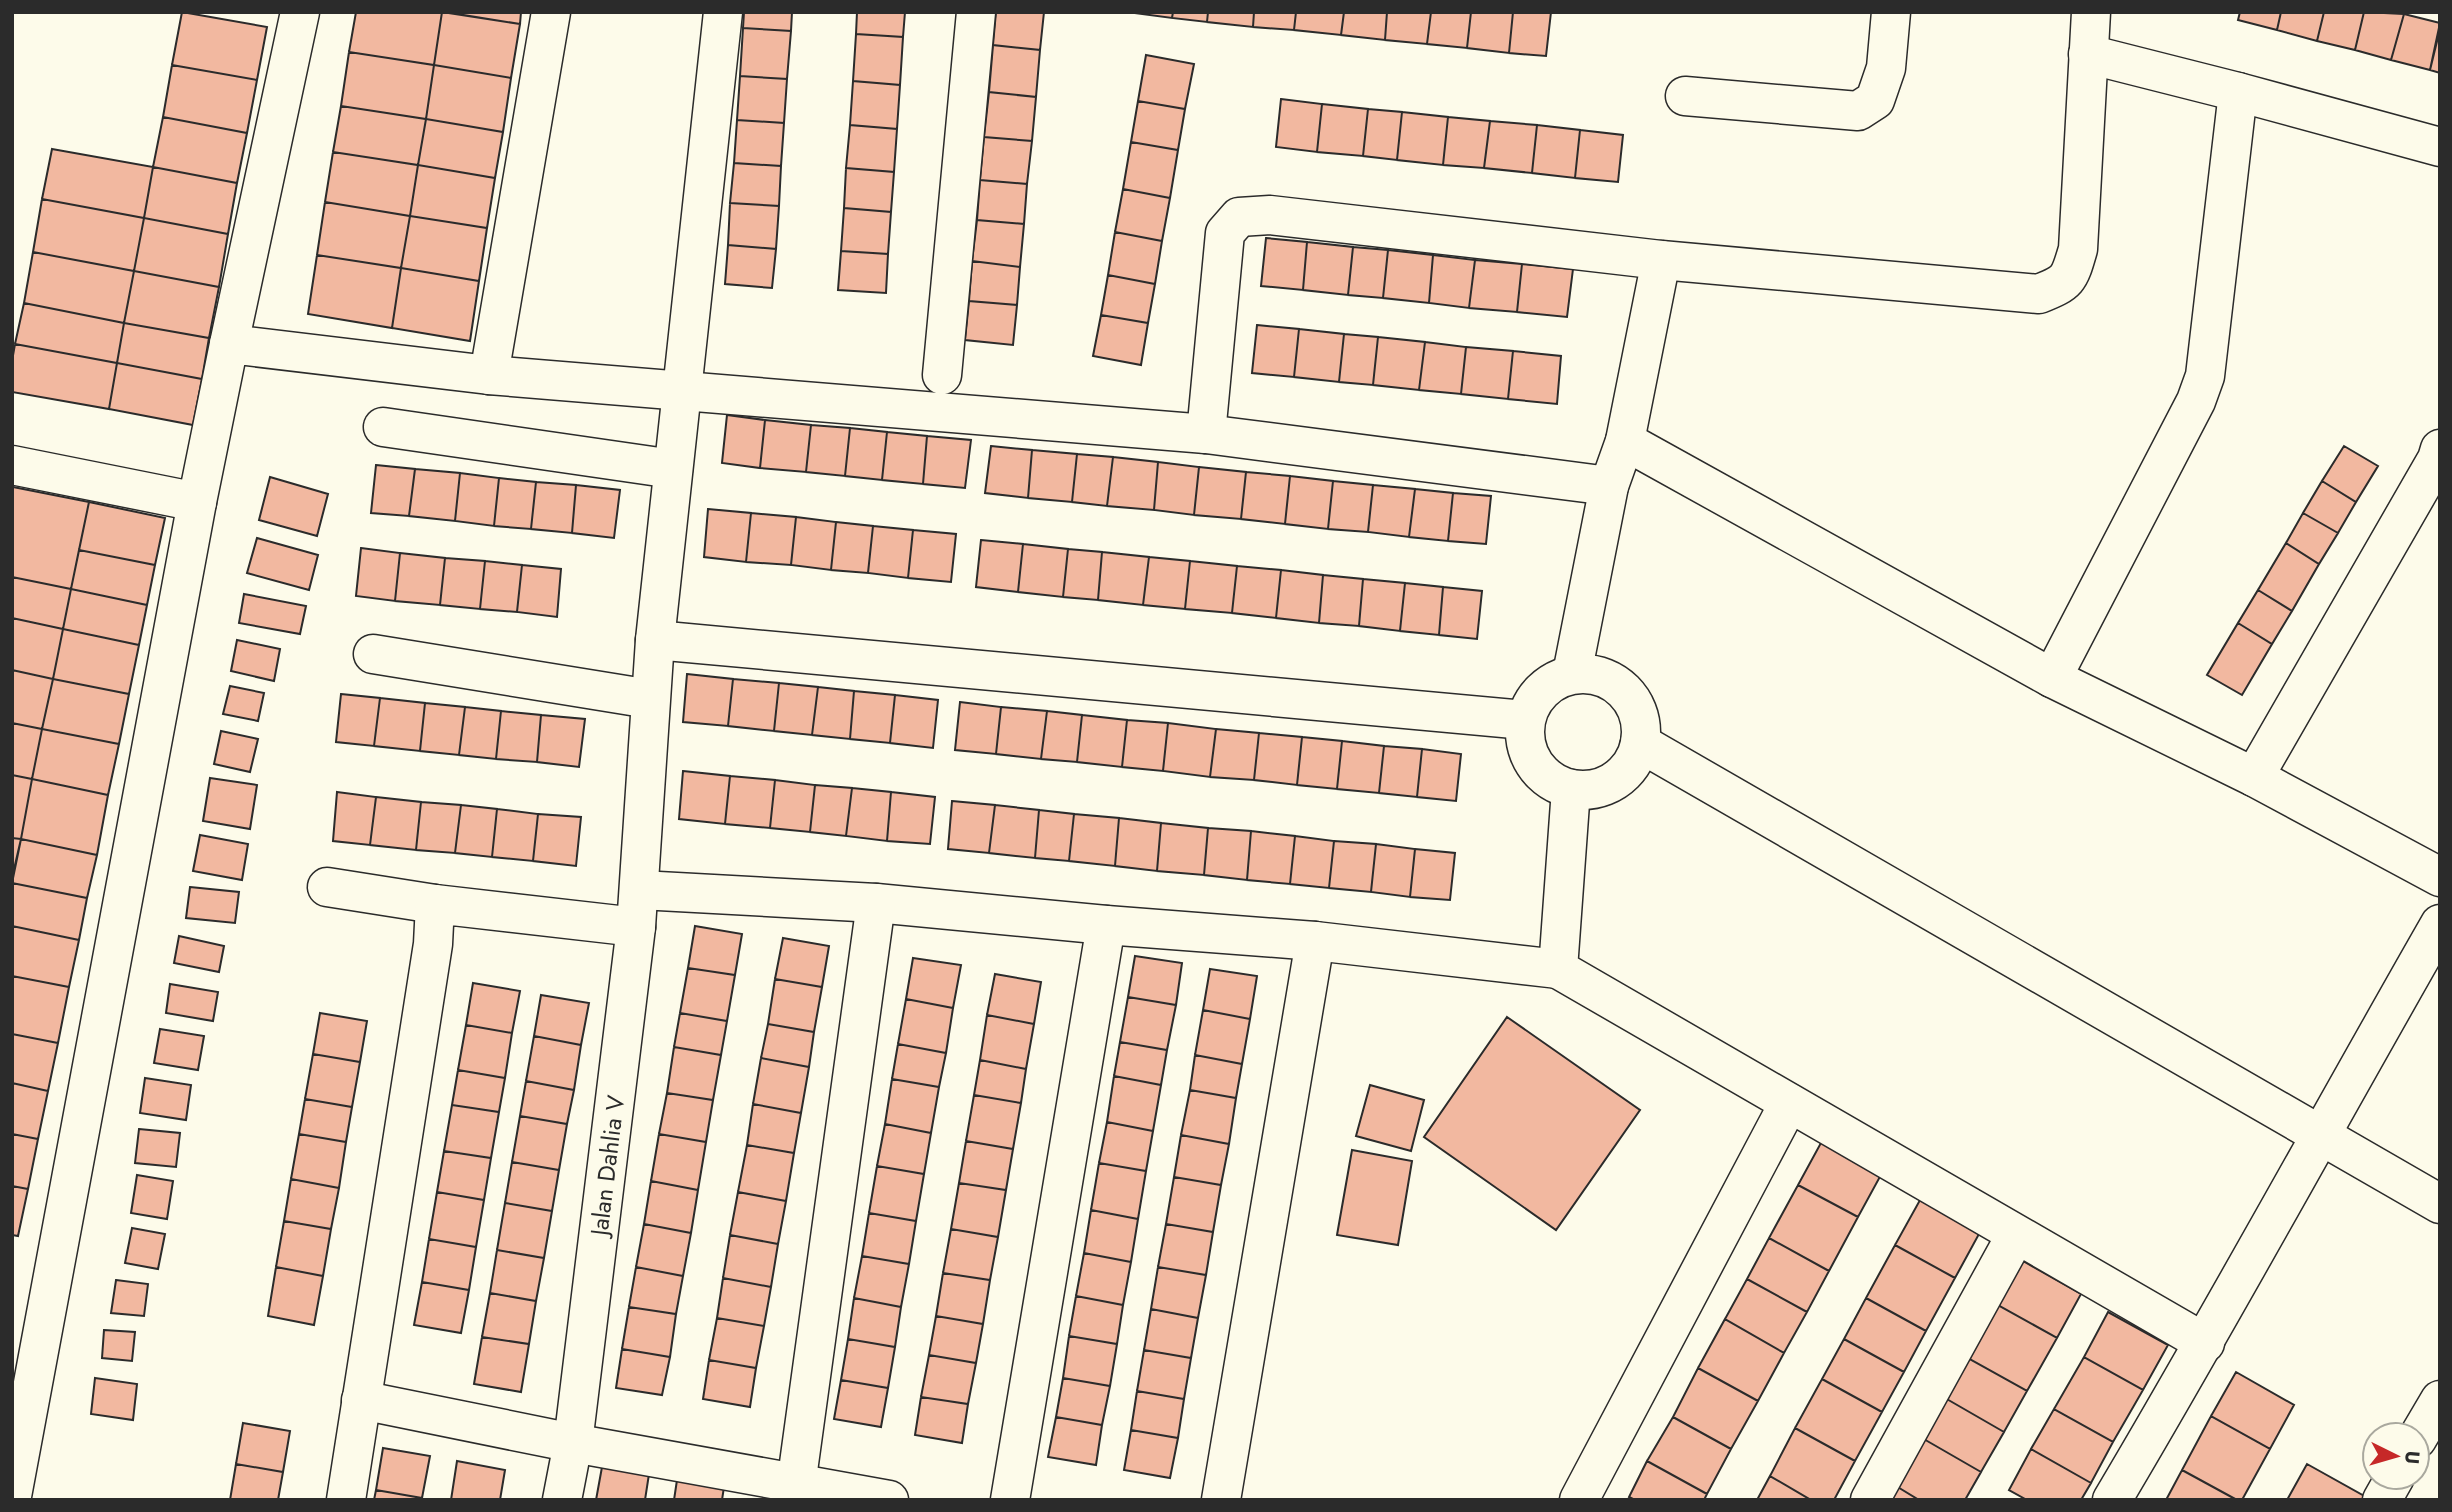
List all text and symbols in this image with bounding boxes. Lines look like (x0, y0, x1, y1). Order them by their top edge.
street label: Jalan Dahlia V (581, 1093, 633, 1240)
north arrow (2361, 1421, 2431, 1491)
text: U (2398, 1450, 2426, 1465)

